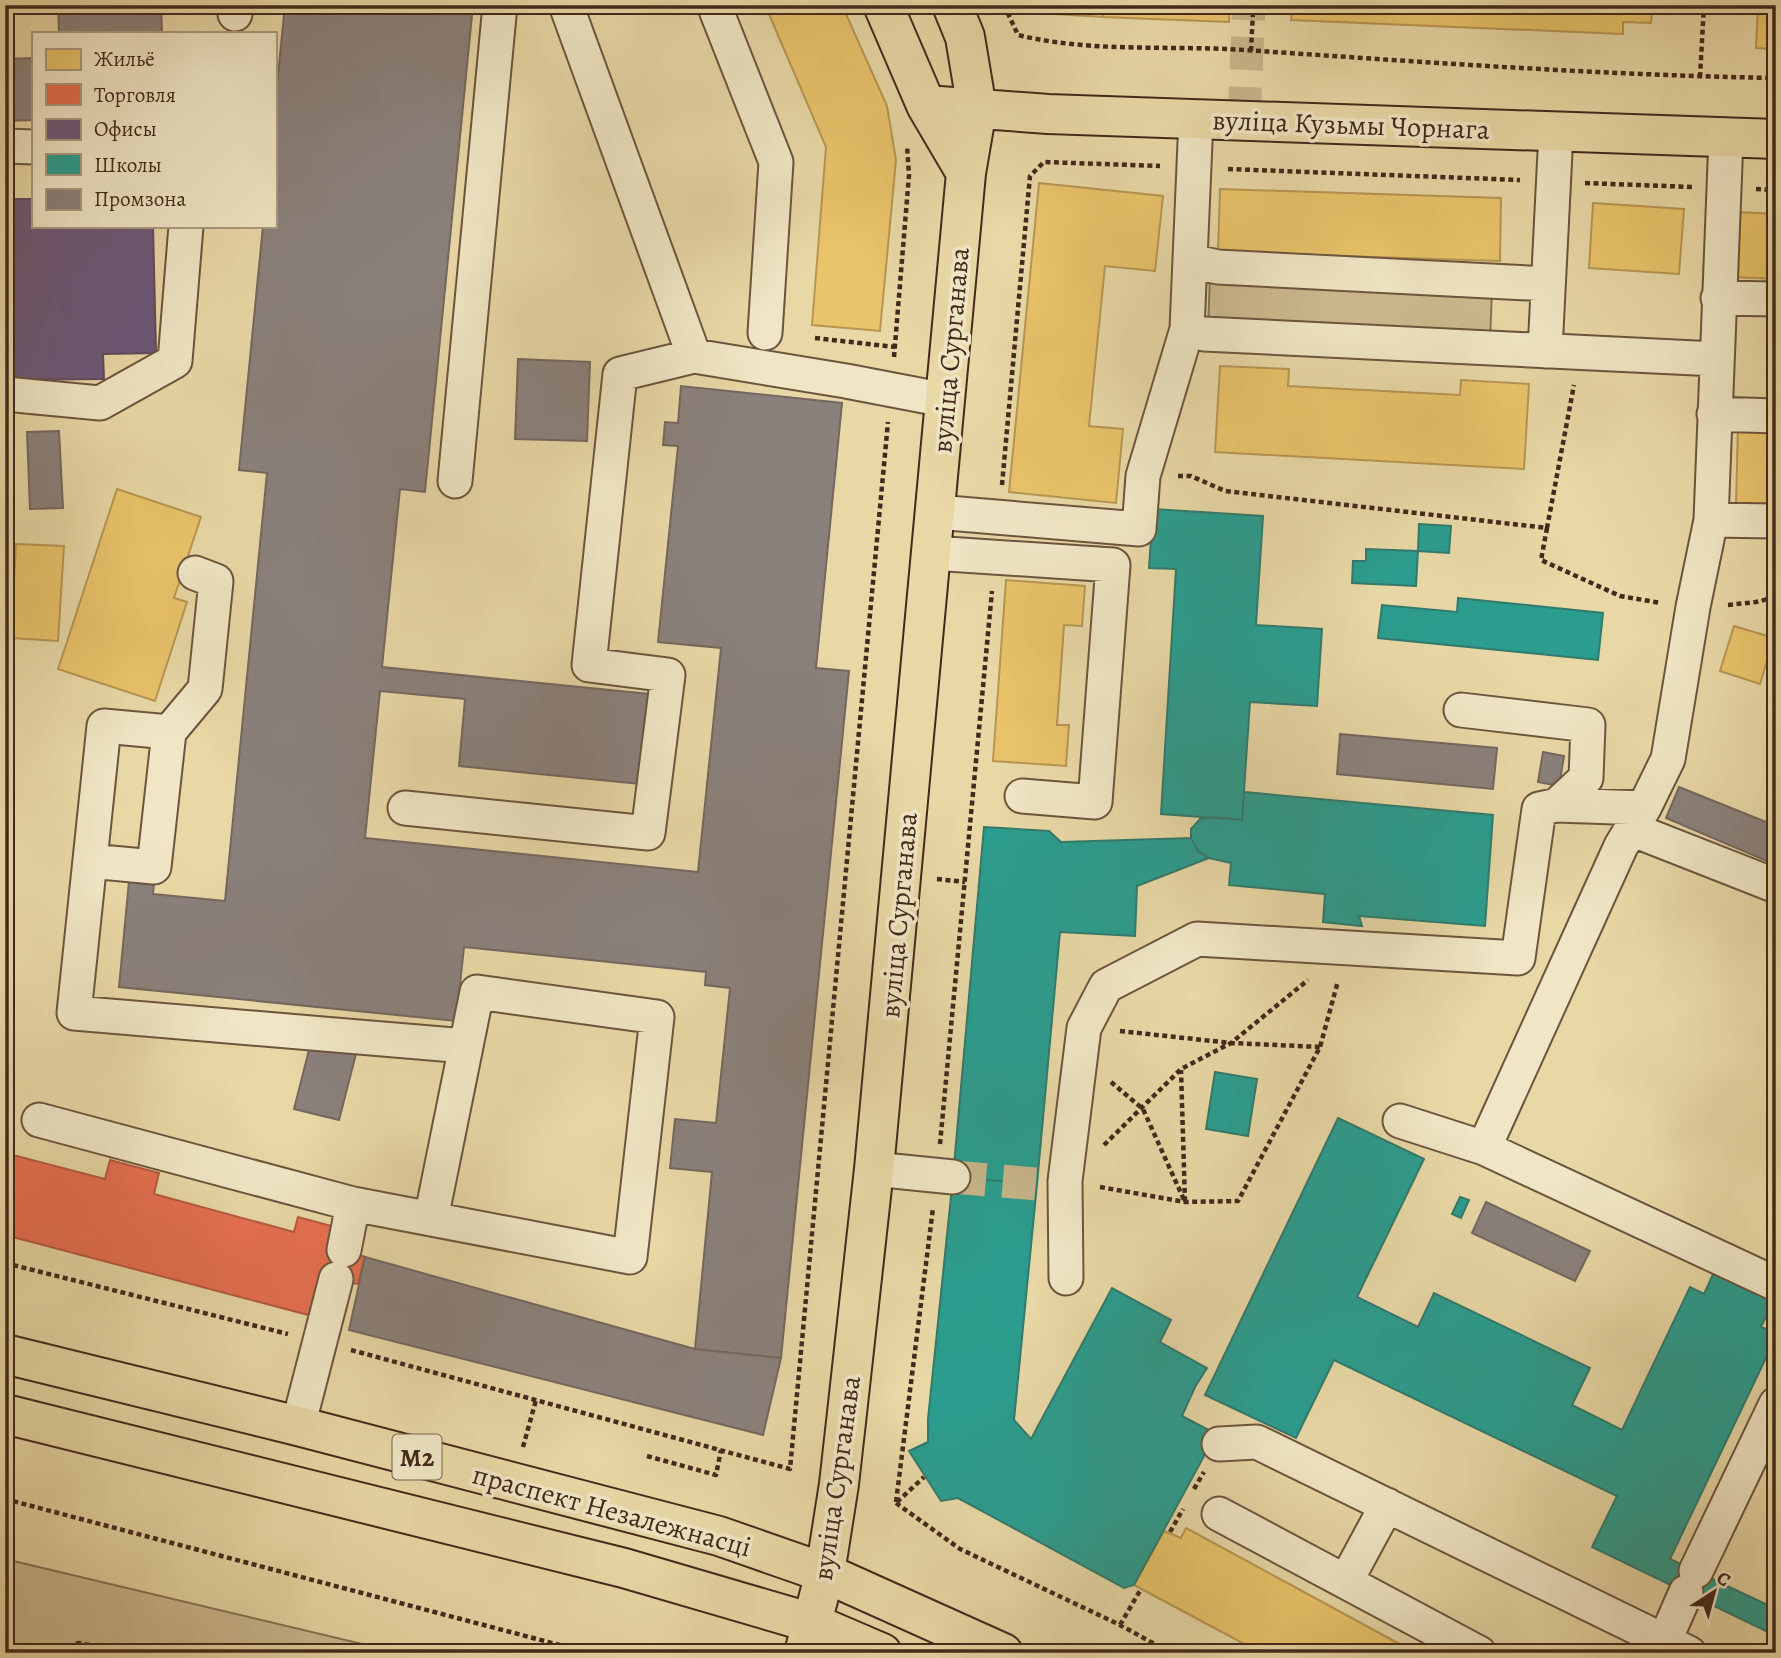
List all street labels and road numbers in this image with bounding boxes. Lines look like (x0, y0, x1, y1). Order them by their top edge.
street label: вуліца Кузьмы Чорнага (1212, 101, 1490, 149)
street label: вуліца Сурганава (923, 246, 979, 455)
street label: вуліца Сурганава (871, 811, 927, 1020)
street label: вуліца Сурганава (804, 1373, 870, 1583)
road number: М2 (392, 1434, 442, 1480)
street label: праспект Незалежнасці (468, 1455, 755, 1566)

